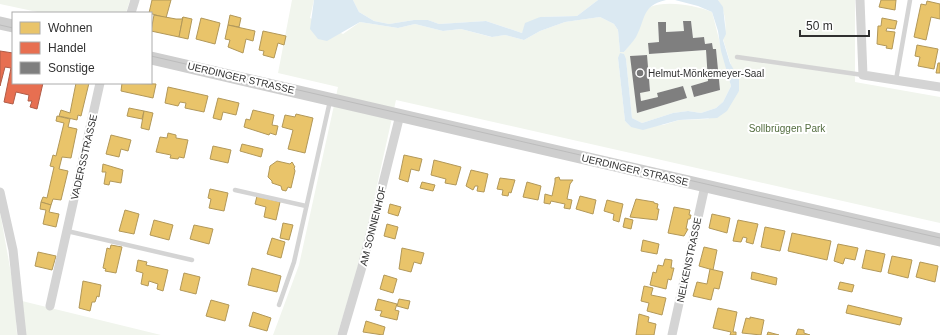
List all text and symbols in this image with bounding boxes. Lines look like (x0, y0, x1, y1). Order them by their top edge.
legend (12, 12, 152, 84)
scale bar (800, 12, 869, 38)
text: 50 m (806, 19, 833, 33)
text: Wohnen (48, 21, 92, 35)
text: Handel (48, 41, 86, 55)
street label: UERDINGER STRASSE (186, 60, 296, 96)
text: Sonstige (48, 61, 95, 75)
marker: Helmut-Mönkemeyer-Saal (635, 68, 645, 78)
place label: Helmut-Mönkemeyer-Saal (648, 68, 764, 79)
street label: VADERSSTRASSE (69, 113, 99, 201)
park label: Sollbrüggen Park (749, 123, 826, 134)
street label: UERDINGER STRASSE (580, 152, 690, 188)
street label: AM SONNENHOF (358, 185, 388, 267)
street label: NELKENSTRASSE (675, 216, 703, 304)

